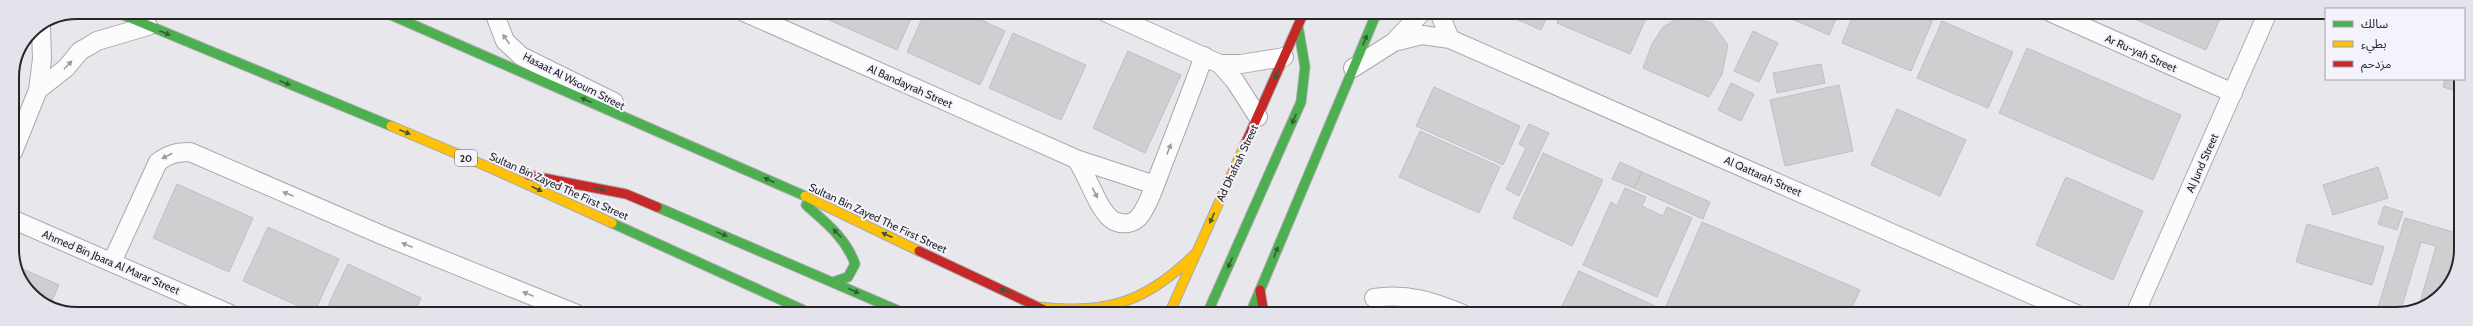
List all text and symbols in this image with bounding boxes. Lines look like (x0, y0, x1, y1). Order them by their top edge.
legend (2325, 8, 2465, 80)
text: سالك (2361, 16, 2388, 31)
one-way arrow (159, 30, 171, 36)
street label: Ar Ru-yah Street (2103, 31, 2179, 75)
one-way arrow (502, 34, 510, 45)
one-way arrow (1362, 35, 1368, 46)
text: بطيء (2361, 36, 2387, 54)
street label: Hasaat Al Wsoum Street (521, 49, 628, 113)
text: مزدحم (2361, 56, 2391, 73)
one-way arrow (63, 60, 72, 70)
street label: Al Bandayrah Street (865, 61, 955, 111)
one-way arrow (1274, 68, 1280, 79)
one-way arrow (279, 80, 291, 86)
one-way arrow (581, 97, 592, 103)
one-way arrow (1290, 113, 1296, 125)
street label: Ad Dhafrah Street (1213, 122, 1261, 204)
one-way arrow (399, 129, 411, 136)
street label: Al Jund Street (2183, 131, 2221, 195)
one-way arrow (1166, 143, 1172, 155)
street label: Sultan Bin Zayed The First Street (487, 149, 631, 223)
road number: 20 (455, 150, 477, 166)
one-way arrow (162, 153, 173, 159)
street label: Al Qattarah Street (1722, 153, 1804, 199)
one-way arrow (764, 177, 775, 183)
street label: Sultan Bin Zayed The First Street (807, 180, 950, 256)
one-way arrow (532, 186, 543, 192)
one-way arrow (594, 186, 607, 192)
one-way arrow (1092, 188, 1099, 199)
one-way arrow (281, 191, 293, 197)
one-way arrow (1209, 212, 1215, 223)
street label: Ahmed Bin Jbara Al Marar Street (40, 227, 182, 297)
one-way arrow (833, 228, 842, 238)
one-way arrow (716, 232, 728, 238)
one-way arrow (881, 232, 893, 238)
one-way arrow (401, 242, 413, 248)
one-way arrow (1273, 246, 1279, 258)
one-way arrow (1226, 258, 1232, 270)
one-way arrow (849, 288, 860, 294)
one-way arrow (999, 288, 1010, 294)
one-way arrow (522, 290, 534, 297)

